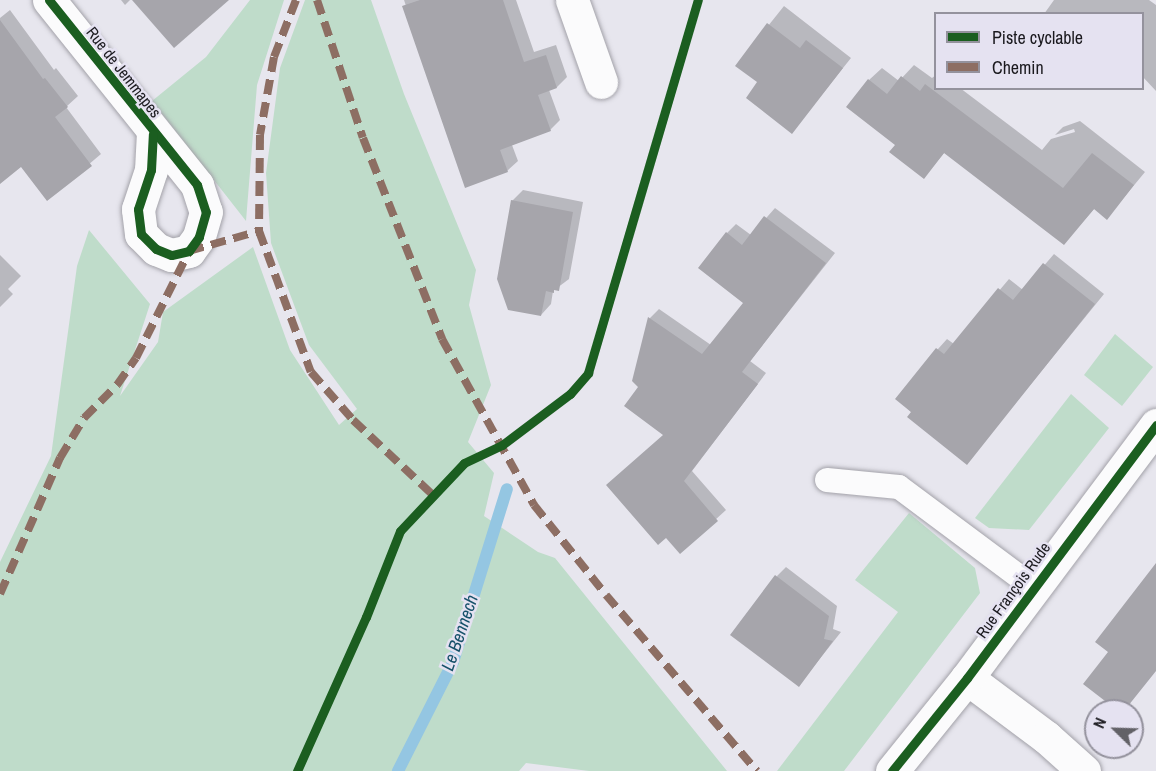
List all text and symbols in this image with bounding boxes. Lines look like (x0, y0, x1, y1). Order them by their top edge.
legend (934, 12, 1144, 90)
street label: Rue de Jemmapes (83, 23, 165, 121)
text: Piste cyclable (992, 25, 1083, 50)
text: Chemin (992, 55, 1044, 80)
street label: Rue François Rude (972, 538, 1054, 642)
water label: Le Bennech (437, 592, 483, 674)
north arrow (1084, 699, 1144, 759)
text: N (1087, 714, 1111, 731)

